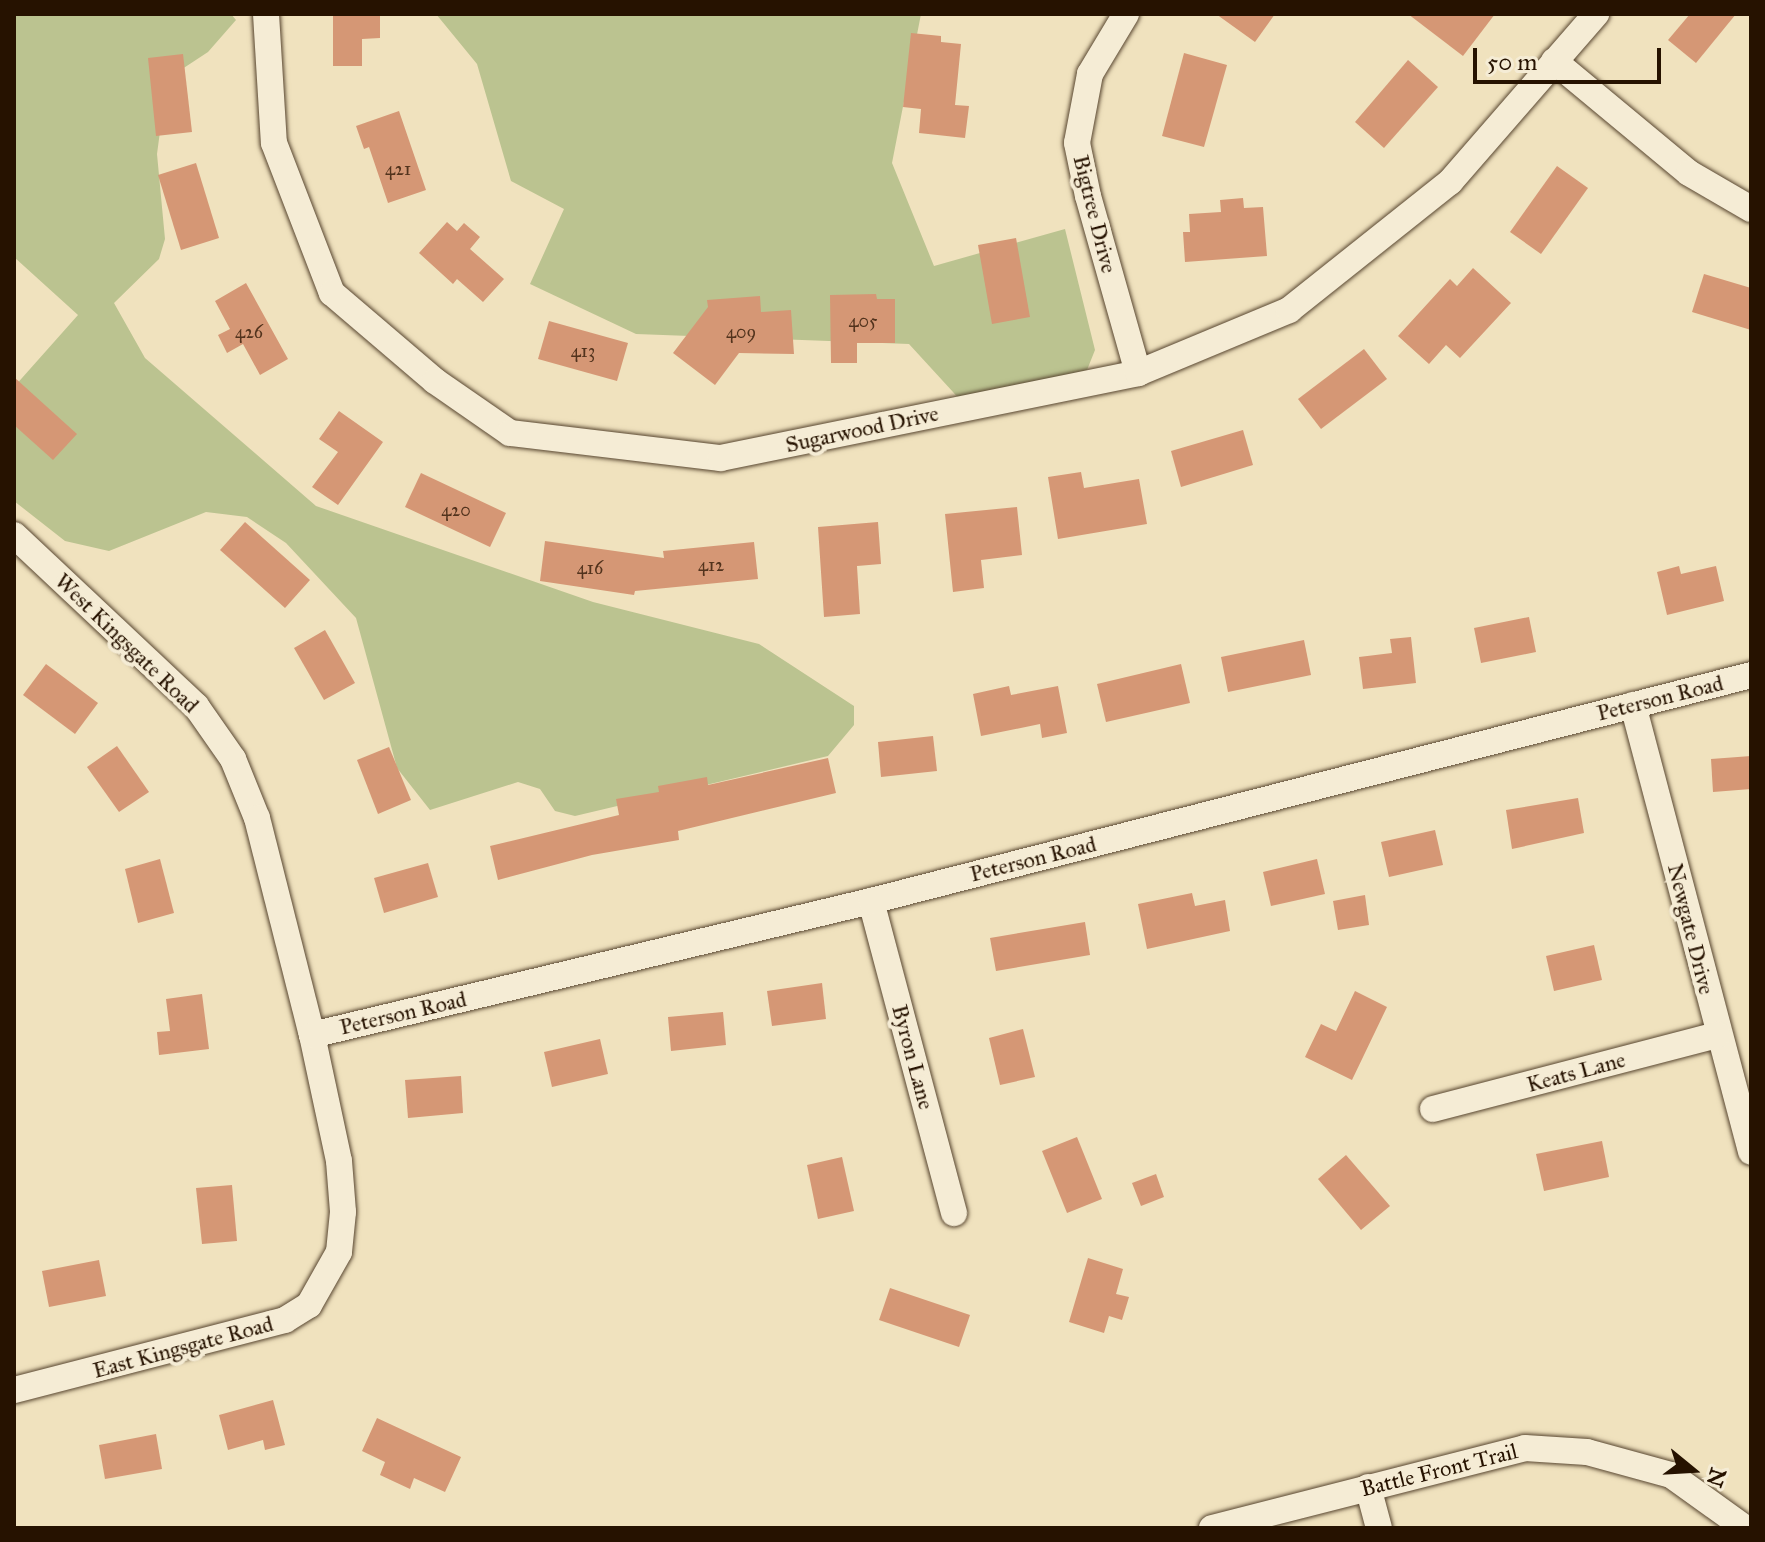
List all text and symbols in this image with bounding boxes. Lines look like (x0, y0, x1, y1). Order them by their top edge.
scale bar (1477, 32, 1665, 82)
text: 50 m (1487, 47, 1537, 77)
street label: Bigtree Drive (1068, 152, 1122, 276)
house number: 421 (385, 158, 411, 180)
house number: 405 (849, 310, 877, 332)
house number: 426 (235, 321, 263, 343)
house number: 409 (726, 321, 756, 343)
house number: 413 (571, 340, 595, 362)
street label: Sugarwood Drive (783, 400, 941, 458)
house number: 420 (441, 499, 471, 521)
house number: 412 (698, 554, 724, 576)
house number: 416 (577, 557, 603, 579)
street label: West Kingsgate Road (50, 568, 204, 718)
street label: Peterson Road (1594, 670, 1726, 726)
street label: Peterson Road (967, 831, 1099, 887)
street label: Newgate Drive (1662, 861, 1720, 997)
street label: Peterson Road (337, 986, 469, 1040)
street label: Byron Lane (886, 1002, 940, 1112)
street label: Keats Lane (1524, 1046, 1628, 1098)
street label: East Kingsgate Road (90, 1310, 276, 1384)
north arrow (1653, 1430, 1733, 1510)
street label: Battle Front Trail (1358, 1438, 1520, 1502)
text: N (1701, 1465, 1732, 1491)

